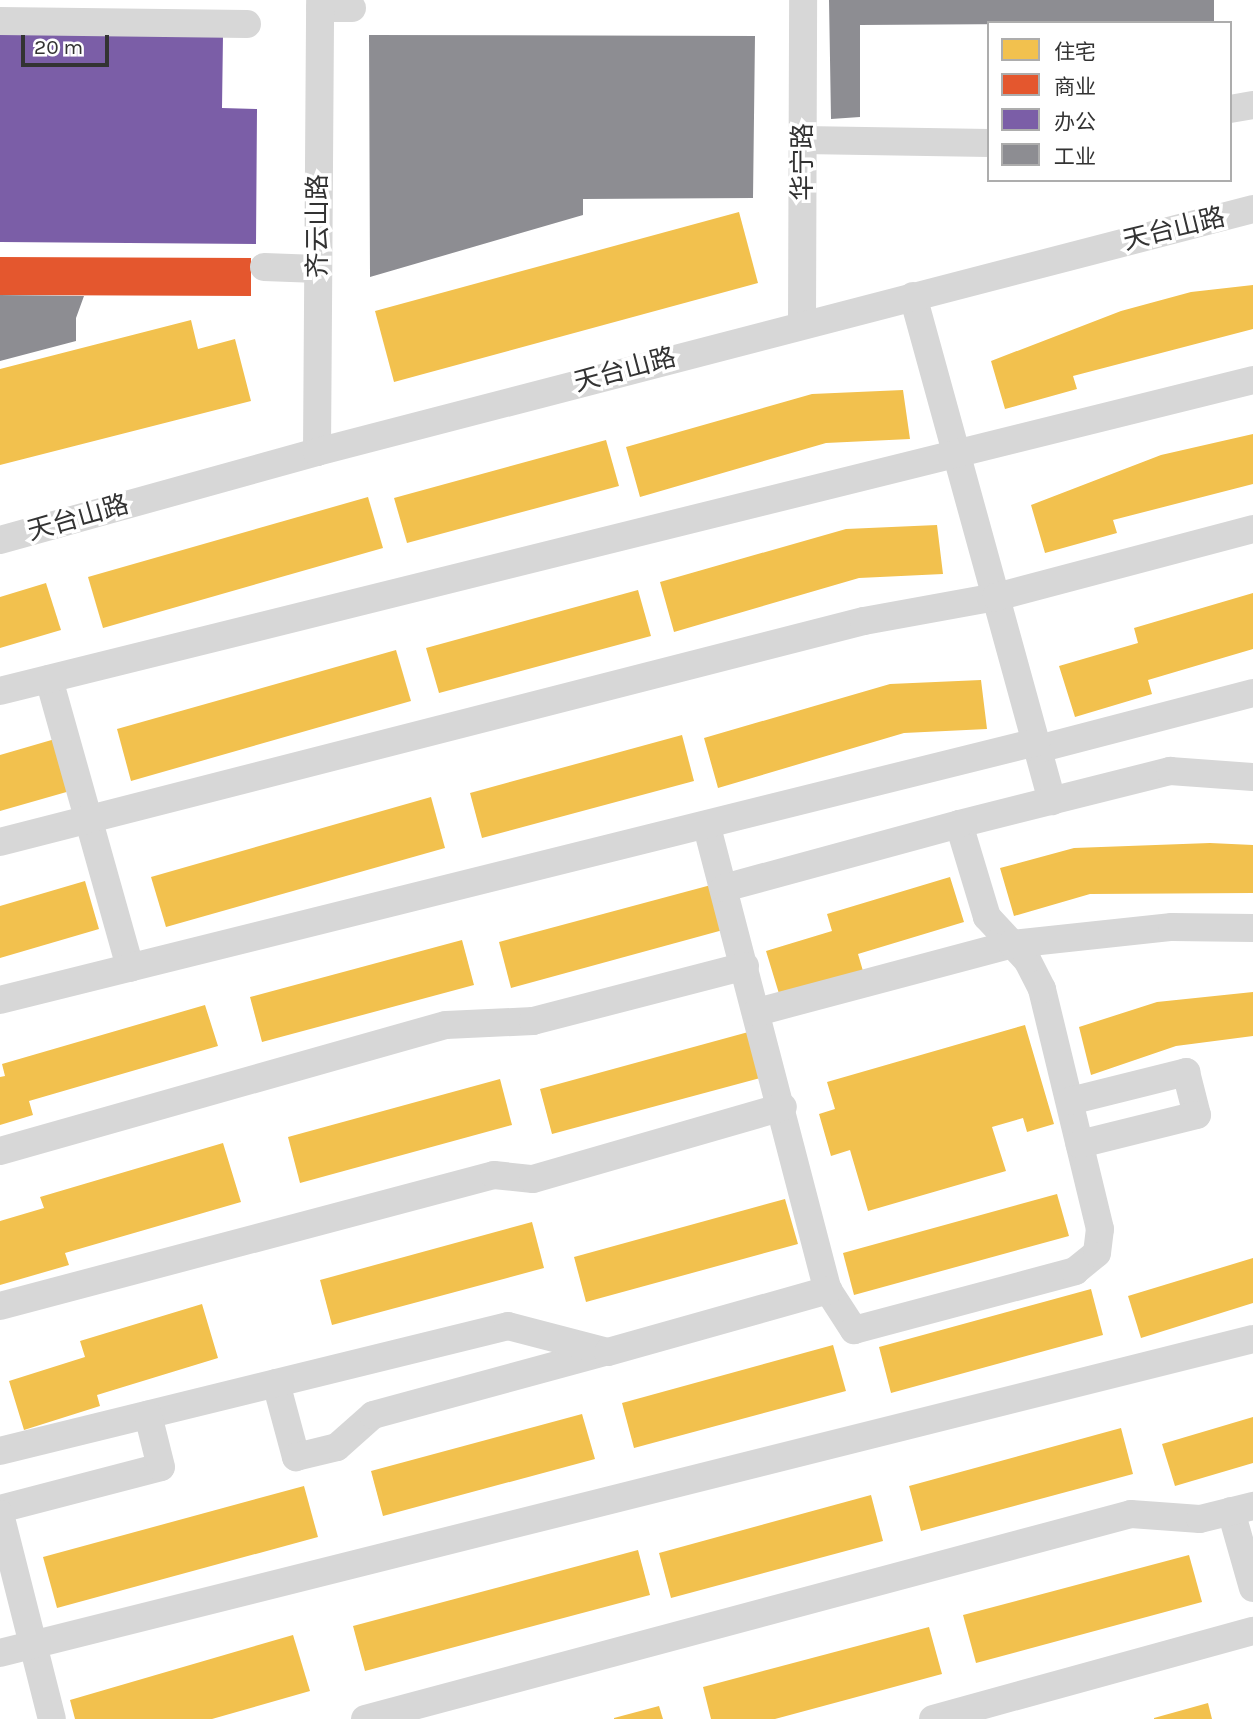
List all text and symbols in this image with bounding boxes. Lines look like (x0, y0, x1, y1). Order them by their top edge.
scale bar (24, 21, 112, 65)
legend (987, 21, 1232, 182)
text: 20 m (34, 35, 83, 59)
text: 住宅 (1054, 40, 1096, 64)
text: 商业 (1054, 75, 1096, 99)
text: 办公 (1054, 110, 1096, 134)
street label: 华宁路 (787, 123, 819, 201)
text: 工业 (1054, 145, 1096, 169)
street label: 齐云山路 (302, 174, 334, 278)
street label: 天台山路 (1120, 201, 1228, 257)
street label: 天台山路 (571, 341, 679, 399)
street label: 天台山路 (24, 489, 132, 547)

